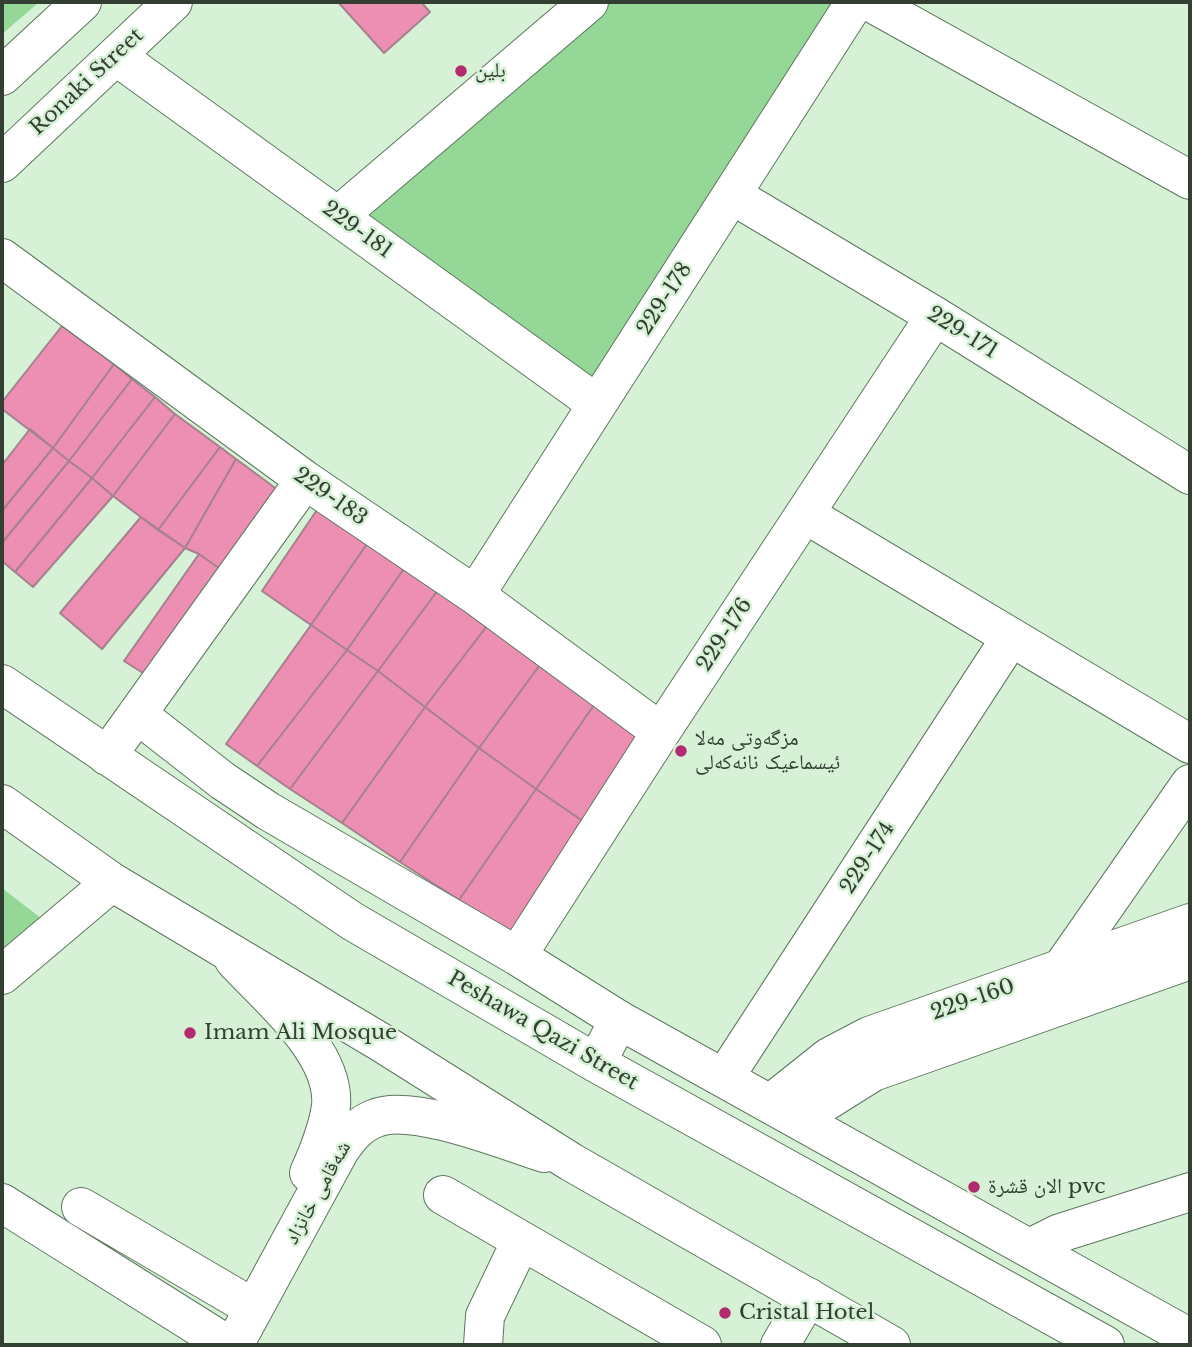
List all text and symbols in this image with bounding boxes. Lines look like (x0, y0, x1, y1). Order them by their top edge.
street label: Ronaki Street (25, 23, 149, 141)
place label: بلين (475, 58, 506, 84)
marker: بلين (453, 63, 469, 79)
street label: 229-181 (317, 196, 397, 264)
street label: 229-178 (632, 258, 698, 340)
street label: 229-171 (922, 302, 1002, 364)
street label: 229-183 (288, 463, 372, 531)
street label: 229-176 (692, 594, 758, 676)
place label: مزگەوتی مەلا ئیسماعیک نانەکەلی (695, 726, 840, 776)
marker: مزگەوتی مەلا ئیسماعیک نانەکەلی (673, 743, 689, 759)
street label: 229-174 (835, 817, 901, 899)
street label: Peshawa Qazi Street (443, 966, 643, 1096)
street label: 229-160 (928, 974, 1018, 1026)
place label: Imam Ali Mosque (204, 1020, 397, 1046)
marker: Imam Ali Mosque (182, 1025, 198, 1041)
street label: شەقامی خانزاد (279, 1137, 357, 1249)
place label: الان قشرة pvc (988, 1174, 1106, 1200)
marker: الان قشرة pvc (966, 1179, 982, 1195)
place label: Cristal Hotel (739, 1300, 874, 1326)
marker: Cristal Hotel (717, 1305, 733, 1321)

